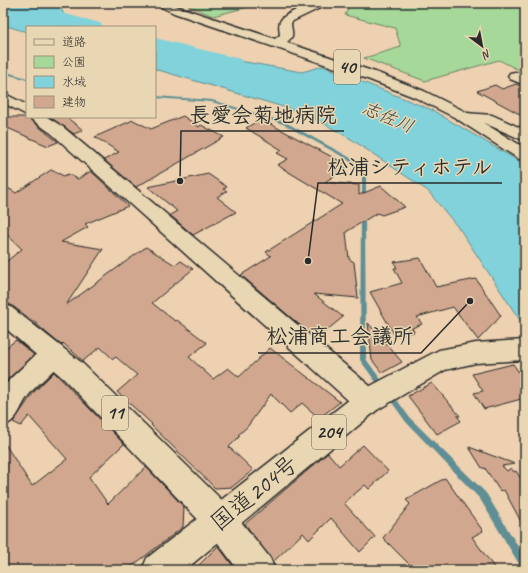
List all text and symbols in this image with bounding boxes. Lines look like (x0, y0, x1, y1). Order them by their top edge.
legend (26, 26, 156, 118)
north arrow (462, 26, 502, 66)
text: 道路 (62, 34, 86, 50)
text: N (479, 47, 494, 63)
road number: 40 (334, 50, 360, 84)
text: 公園 (62, 54, 86, 70)
text: 水域 (62, 74, 86, 90)
text: 建物 (62, 94, 86, 110)
water label: 志佐川 (359, 96, 417, 138)
callout: 長愛会菊地病院 (181, 98, 344, 131)
text: 長愛会菊地病院 (190, 102, 337, 128)
callout: 松浦シティホテル (318, 150, 502, 183)
text: 松浦シティホテル (327, 154, 493, 180)
callout: 松浦商工会議所 (258, 320, 421, 353)
text: 松浦商工会議所 (267, 323, 414, 349)
road number: 11 (102, 396, 128, 430)
road number: 204 (312, 415, 346, 449)
street label: 国道204号 (204, 448, 304, 538)

